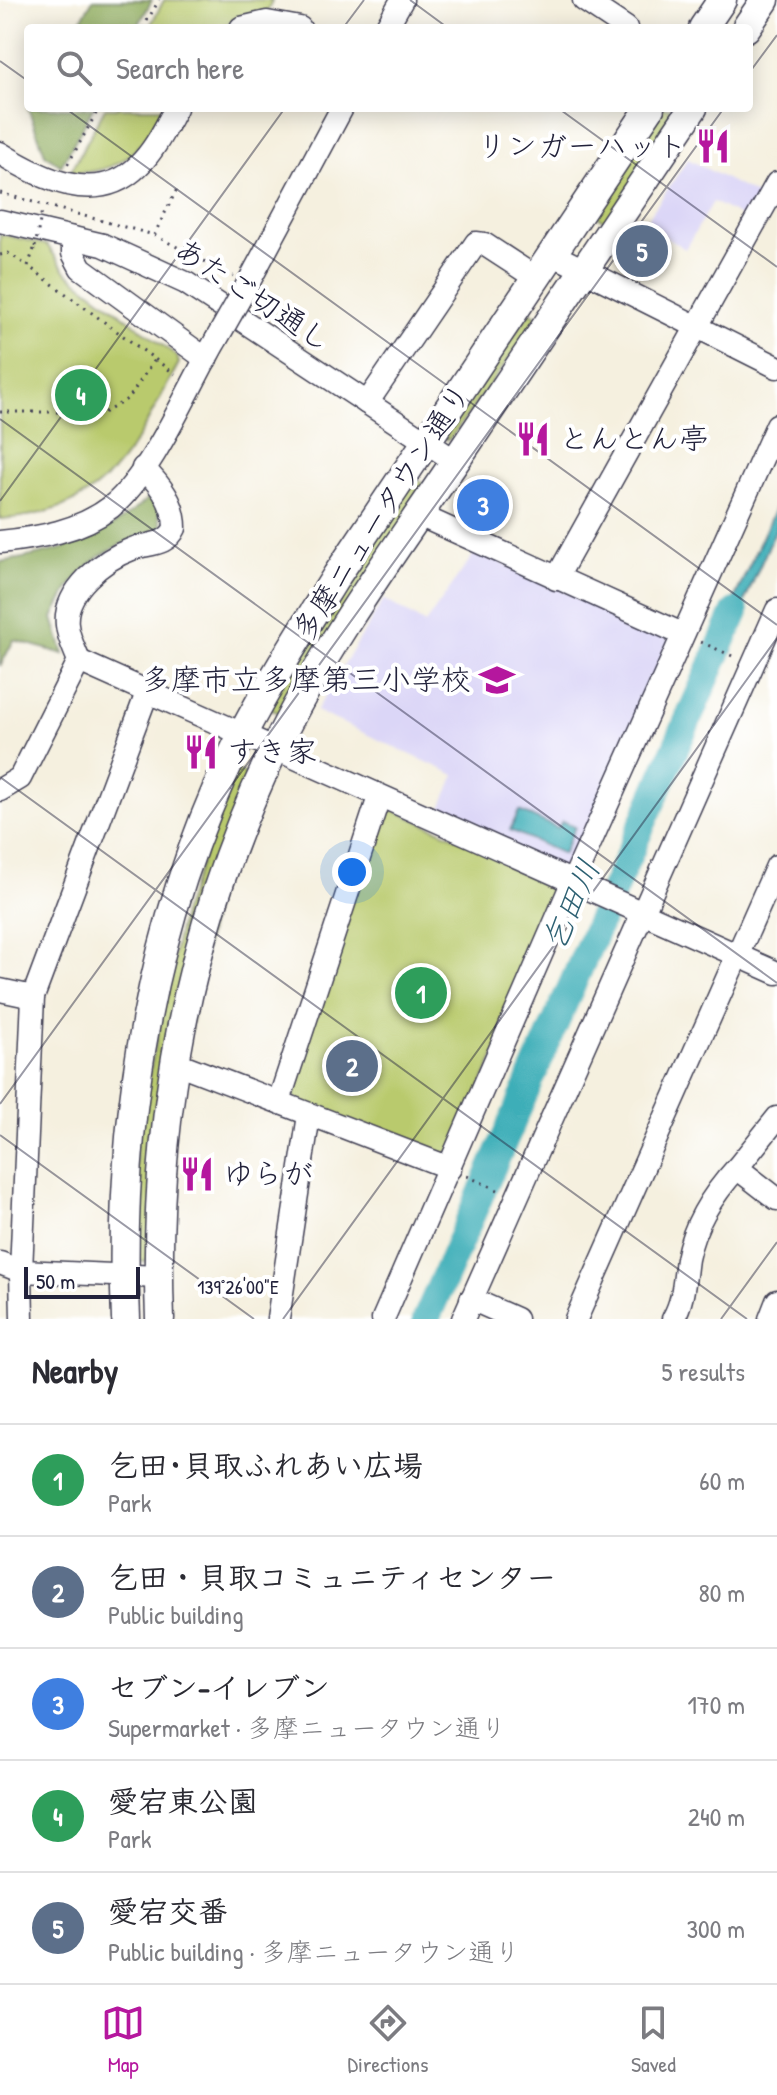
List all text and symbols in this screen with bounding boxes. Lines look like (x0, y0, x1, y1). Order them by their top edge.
search box (24, 24, 753, 112)
icon: search (52, 46, 96, 90)
text: Search here (116, 48, 244, 88)
place label: リンガーハット (477, 125, 687, 165)
restaurant icon: リンガーハット (694, 127, 732, 165)
pin: 5 (616, 221, 668, 281)
street label: あたご切通し (167, 228, 340, 360)
pin: 4 (55, 365, 107, 425)
street label: 多摩ニュータウン通り (283, 375, 479, 648)
place label: とんとん亭 (559, 418, 709, 458)
restaurant icon: とんとん亭 (514, 420, 552, 458)
pin: 3 (457, 475, 509, 535)
place label: 多摩市立多摩第三小学校 (141, 659, 471, 699)
school or university icon: 多摩市立多摩第三小学校 (478, 661, 516, 699)
place label: すき家 (227, 731, 317, 771)
restaurant icon: すき家 (182, 733, 220, 771)
your location (332, 852, 372, 892)
water label: 乞田川 (531, 852, 610, 957)
pin: 1 (395, 963, 447, 1023)
pin: 2 (326, 1036, 378, 1096)
place label: ゆらが (223, 1153, 313, 1193)
restaurant icon: ゆらが (178, 1155, 216, 1193)
scale bar (24, 1263, 140, 1299)
text: 50 m (36, 1266, 75, 1296)
text: 139°26'00"E (197, 1273, 279, 1300)
text: Nearby (32, 1348, 118, 1394)
text: 5 results (661, 1354, 745, 1389)
text: 乞田･貝取ふれあい広場 (108, 1445, 423, 1485)
text: 1 (53, 1463, 63, 1498)
text: 60 m (699, 1463, 745, 1498)
text: Park (108, 1485, 152, 1520)
text: 乞田・貝取コミュニティセンター (108, 1557, 556, 1597)
text: 2 (52, 1575, 64, 1610)
text: 80 m (698, 1575, 745, 1610)
text: Public building (108, 1597, 244, 1632)
text: セブン-イレブン (108, 1667, 330, 1707)
text: 3 (52, 1687, 64, 1722)
text: 170 m (687, 1687, 745, 1722)
text: Supermarket · 多摩ニュータウン通り (108, 1710, 506, 1745)
text: 愛宕東公園 (108, 1781, 258, 1821)
text: 4 (53, 1799, 63, 1834)
text: 240 m (688, 1799, 745, 1834)
text: Park (108, 1821, 152, 1856)
text: 愛宕交番 (108, 1891, 228, 1931)
text: 5 (53, 1911, 64, 1946)
text: 300 m (686, 1911, 745, 1946)
text: Public building · 多摩ニュータウン通り (108, 1934, 520, 1969)
tab: Map (101, 2001, 145, 2079)
tab: Directions (348, 2001, 429, 2079)
tab: Saved (631, 2001, 676, 2079)

